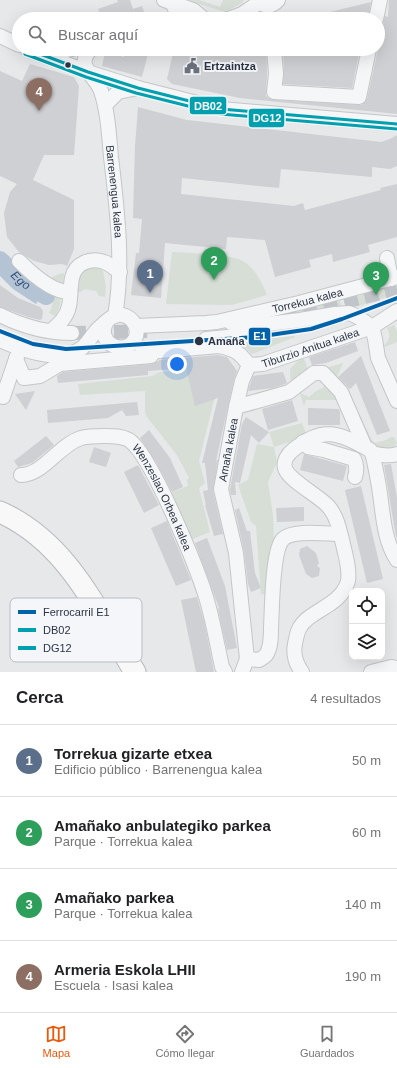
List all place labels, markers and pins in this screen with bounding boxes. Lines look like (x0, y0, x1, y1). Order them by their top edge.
public building icon: Ertzaintza (183, 57, 201, 75)
unlabelled marker (63, 60, 73, 70)
place label: Ertzaintza (204, 60, 257, 72)
pin: 4 (26, 78, 52, 111)
pin: 2 (201, 247, 227, 280)
pin: 1 (137, 260, 163, 293)
pin: 3 (363, 262, 389, 295)
marker: Amaña (193, 335, 205, 347)
place label: Amaña (208, 335, 246, 347)

